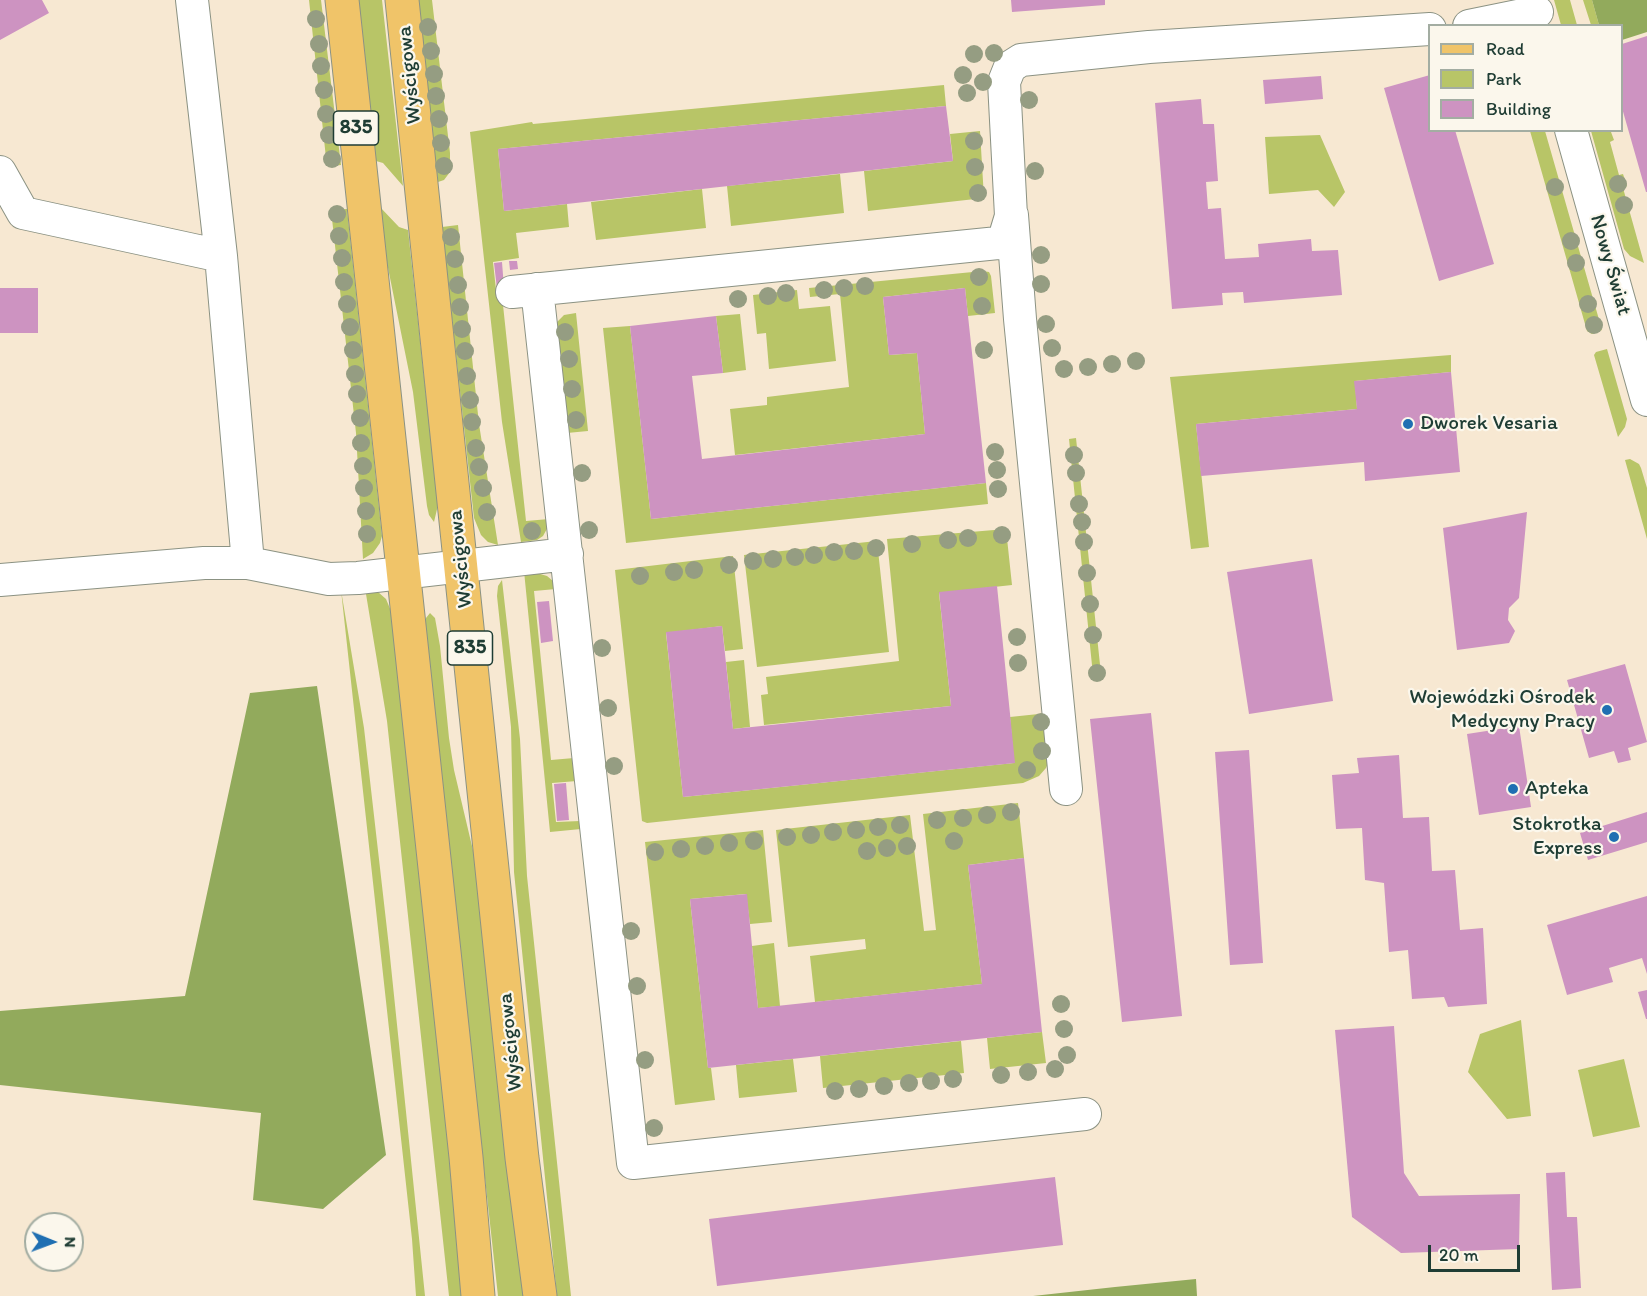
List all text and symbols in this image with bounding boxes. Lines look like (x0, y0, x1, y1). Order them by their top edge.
legend (1428, 24, 1623, 132)
street label: Wyścigowa (392, 25, 428, 125)
text: Road (1486, 38, 1525, 60)
text: Park (1486, 68, 1521, 90)
text: Building (1486, 98, 1551, 120)
road number: 835 (334, 111, 378, 145)
street label: Nowy Świat (1584, 212, 1636, 318)
place label: Dworek Vesaria (1420, 411, 1558, 437)
marker: Dworek Vesaria (1401, 417, 1415, 431)
street label: Wyścigowa (443, 509, 479, 609)
road number: 835 (448, 631, 492, 665)
place label: Wojewódzki Ośrodek Medycyny Pracy (1409, 685, 1595, 735)
marker: Wojewódzki Ośrodek Medycyny Pracy (1600, 703, 1614, 717)
place label: Apteka (1525, 776, 1589, 802)
marker: Apteka (1506, 782, 1520, 796)
place label: Stokrotka Express (1512, 812, 1602, 862)
marker: Stokrotka Express (1607, 830, 1621, 844)
street label: Wyścigowa (493, 992, 529, 1092)
north arrow (24, 1212, 84, 1272)
scale bar (1431, 1233, 1522, 1271)
text: N (61, 1237, 80, 1248)
text: 20 m (1439, 1244, 1479, 1266)

